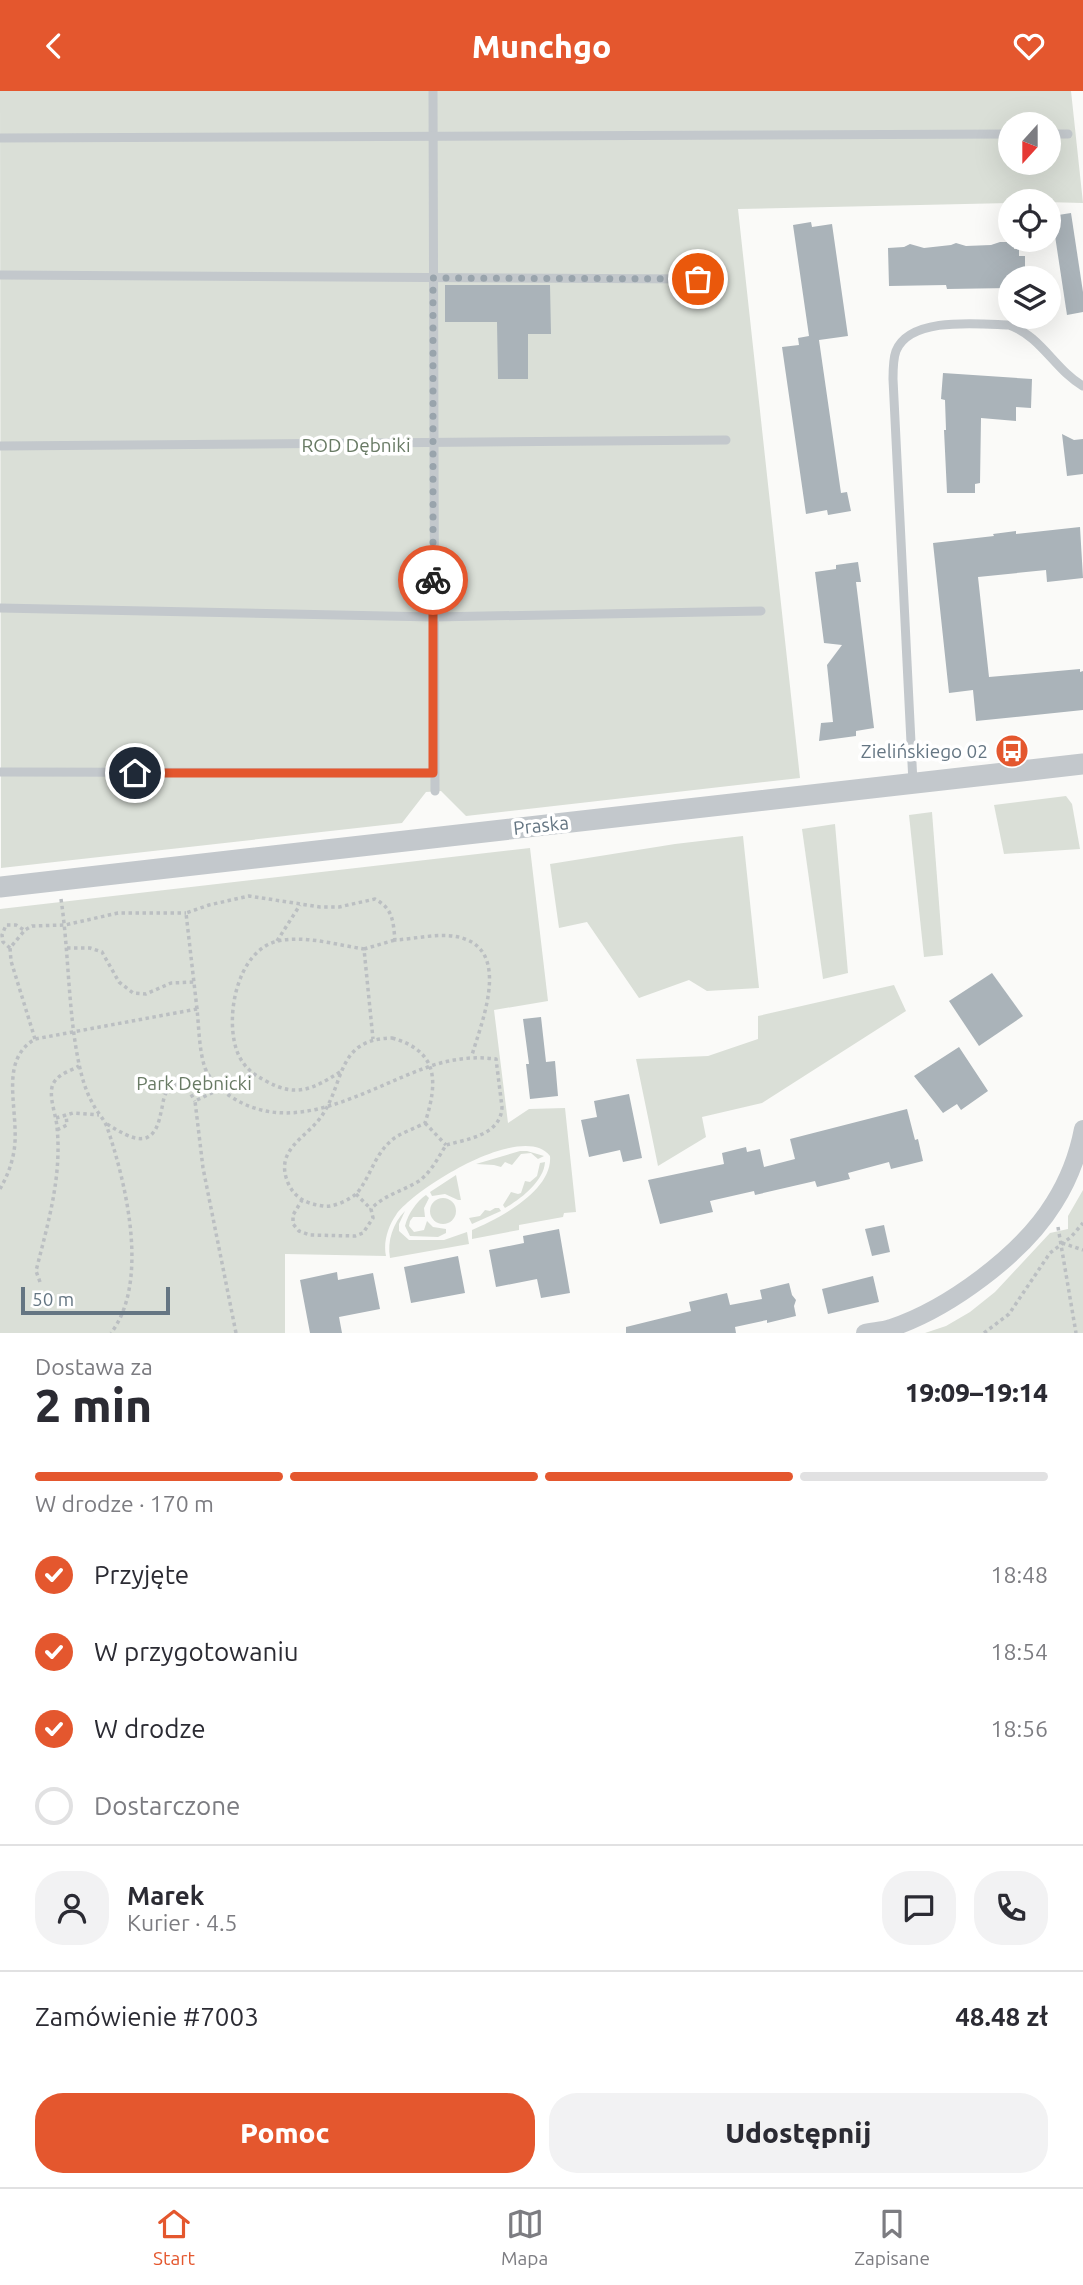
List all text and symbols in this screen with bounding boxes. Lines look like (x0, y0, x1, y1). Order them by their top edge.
icon: back (35, 27, 73, 65)
icon: heart (1010, 27, 1048, 65)
text: Munchgo (472, 28, 611, 64)
north arrow (998, 112, 1060, 175)
map controls (998, 112, 1061, 329)
button: locate (998, 189, 1061, 252)
pin (668, 249, 728, 309)
icon: bag (679, 260, 717, 298)
button: layers (998, 266, 1061, 329)
park label: ROD Dębniki (301, 434, 411, 456)
courier (398, 545, 468, 615)
icon: bike (414, 561, 452, 599)
bus stop icon: Zielińskiego 02 (993, 732, 1031, 770)
place label: Zielińskiego 02 (861, 740, 988, 762)
pin (105, 743, 165, 803)
icon: home (116, 754, 154, 792)
street label: Praska (512, 811, 570, 839)
park label: Park Dębnicki (136, 1072, 252, 1094)
scale bar (21, 1284, 170, 1316)
text: 50 m (32, 1288, 74, 1310)
text: Dostawa za (35, 1354, 153, 1379)
text: 19:09–19:14 (905, 1378, 1048, 1407)
text: 2 min (35, 1379, 152, 1431)
text: W drodze · 170 m (35, 1491, 214, 1516)
icon: check (35, 1556, 73, 1594)
text: Przyjęte (94, 1560, 189, 1589)
text: 18:48 (990, 1562, 1048, 1587)
icon: check (35, 1633, 73, 1671)
text: W przygotowaniu (94, 1637, 299, 1666)
text: 18:54 (990, 1639, 1048, 1664)
icon: check (35, 1710, 73, 1748)
text: W drodze (94, 1714, 206, 1743)
text: 18:56 (990, 1716, 1048, 1741)
text: Dostarczone (94, 1791, 240, 1820)
button: person (35, 1871, 109, 1945)
button: chat (882, 1871, 956, 1945)
button: phone (974, 1871, 1048, 1945)
text: Marek (127, 1881, 204, 1910)
text: Kurier · 4.5 (127, 1910, 238, 1935)
text: Zamówienie #7003 (35, 2002, 259, 2031)
text: 48.48 zł (955, 2002, 1048, 2031)
button: Pomoc (35, 2093, 535, 2173)
button: Udostępnij (549, 2093, 1048, 2173)
tab: Start (153, 2205, 195, 2269)
tab: Mapa (501, 2205, 548, 2269)
tab: Zapisane (854, 2205, 930, 2269)

